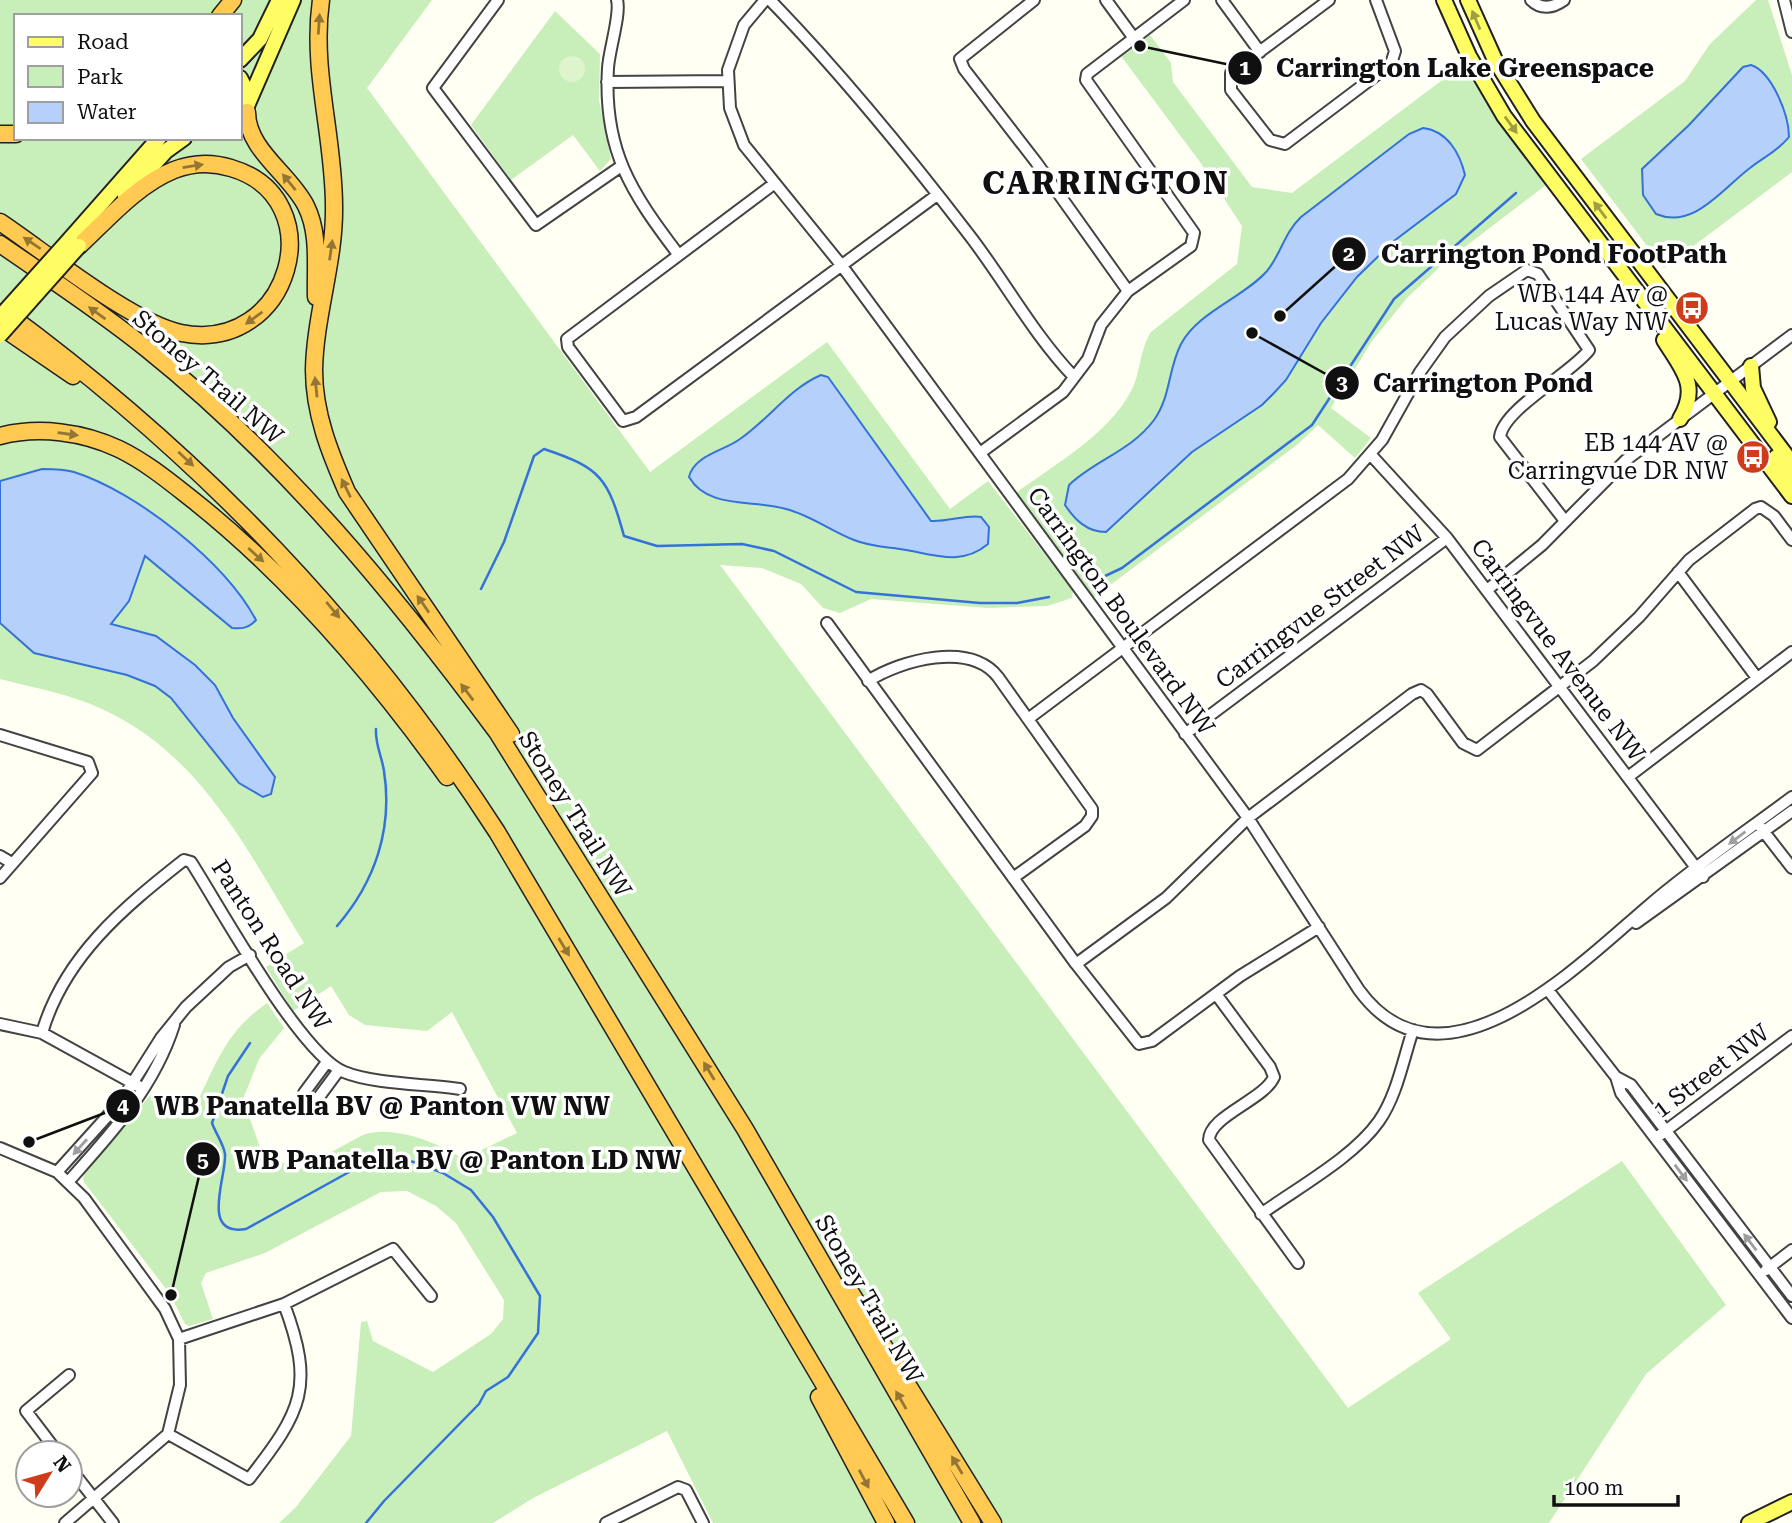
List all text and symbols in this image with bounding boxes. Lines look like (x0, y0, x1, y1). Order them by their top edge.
one-way arrow (1471, 9, 1482, 30)
one-way arrow (314, 12, 325, 34)
legend (14, 14, 242, 140)
text: Road (77, 30, 129, 54)
callout: Carrington Lake Greenspace (1227, 44, 1668, 91)
text: Carrington Lake Greenspace (1276, 53, 1654, 83)
text: 1 (1239, 56, 1251, 80)
text: Park (77, 65, 123, 89)
text: Water (77, 100, 137, 124)
one-way arrow (1504, 116, 1518, 134)
one-way arrow (182, 160, 204, 171)
district label: CARRINGTON (982, 164, 1230, 202)
one-way arrow (282, 174, 297, 191)
one-way arrow (1593, 201, 1607, 219)
callout: Carrington Pond FootPath (1332, 230, 1741, 277)
one-way arrow (22, 237, 42, 250)
one-way arrow (325, 239, 336, 261)
text: Carrington Pond FootPath (1381, 239, 1728, 269)
text: 2 (1343, 242, 1355, 266)
place label: WB 144 Av @ Lucas Way NW (1495, 280, 1669, 336)
bus stop icon: WB 144 Av @ Lucas Way NW (1673, 289, 1711, 327)
street label: Stoney Trail NW (127, 304, 289, 450)
one-way arrow (88, 306, 106, 320)
one-way arrow (245, 311, 263, 325)
callout: Carrington Pond (1324, 359, 1607, 406)
text: Carrington Pond (1373, 368, 1593, 398)
text: 3 (1336, 371, 1348, 395)
one-way arrow (310, 375, 321, 397)
one-way arrow (57, 429, 79, 440)
place label: EB 144 AV @ Carringvue DR NW (1508, 429, 1729, 485)
bus stop icon: EB 144 AV @ Carringvue DR NW (1734, 438, 1772, 476)
one-way arrow (177, 451, 194, 467)
one-way arrow (340, 478, 351, 498)
street label: Carrington Boulevard NW (1022, 482, 1221, 741)
street label: Carringvue Street NW (1210, 519, 1430, 695)
street label: Carringvue Avenue NW (1465, 533, 1651, 767)
one-way arrow (247, 546, 264, 562)
one-way arrow (416, 595, 430, 613)
one-way arrow (325, 602, 340, 619)
one-way arrow (461, 683, 475, 701)
street label: Stoney Trail NW (513, 726, 638, 903)
one-way arrow (1729, 830, 1747, 845)
street label: Panton Road NW (206, 855, 337, 1036)
one-way arrow (558, 937, 571, 956)
street label: 1 Street NW (1647, 1018, 1775, 1124)
one-way arrow (703, 1061, 716, 1080)
callout: WB Panatella BV @ Panton VW NW (105, 1082, 624, 1129)
text: WB Panatella BV @ Panton VW NW (154, 1091, 610, 1121)
text: 4 (117, 1094, 129, 1118)
callout: WB Panatella BV @ Panton LD NW (185, 1136, 696, 1183)
one-way arrow (72, 1138, 88, 1156)
text: WB Panatella BV @ Panton LD NW (234, 1145, 682, 1175)
text: 5 (197, 1148, 209, 1172)
one-way arrow (1674, 1164, 1688, 1182)
street label: Stoney Trail NW (809, 1210, 929, 1389)
one-way arrow (1744, 1233, 1758, 1251)
one-way arrow (895, 1391, 908, 1410)
north arrow (14, 1439, 84, 1509)
text: N (49, 1451, 76, 1477)
one-way arrow (951, 1455, 964, 1474)
scale bar (1554, 1464, 1678, 1508)
one-way arrow (857, 1470, 869, 1490)
text: 100 m (1564, 1476, 1624, 1500)

